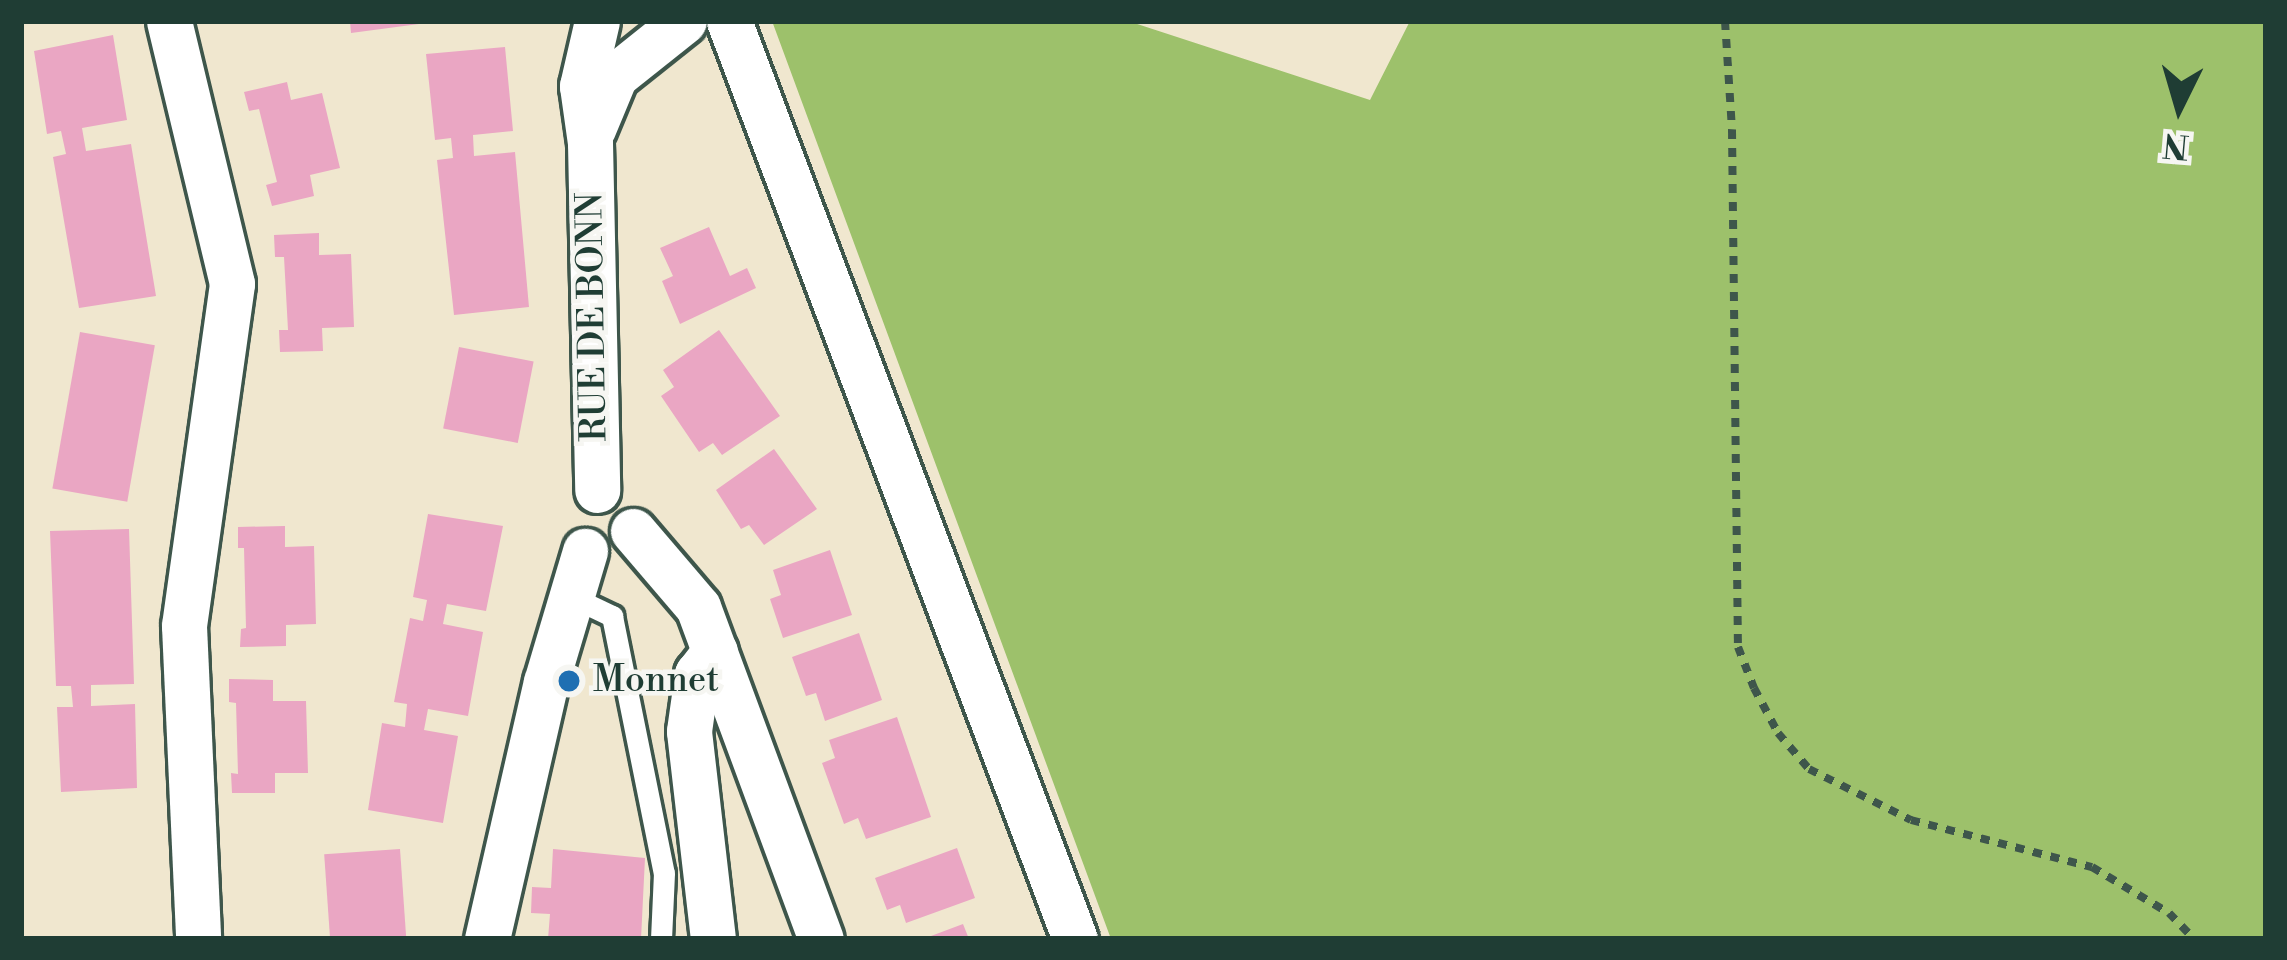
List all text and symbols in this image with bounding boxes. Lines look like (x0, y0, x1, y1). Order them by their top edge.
north arrow (2119, 48, 2239, 168)
text: N (2161, 123, 2191, 166)
street label: RUE DE BONN (569, 192, 617, 442)
place label: Monnet (593, 659, 719, 703)
marker: Monnet (556, 668, 582, 694)

